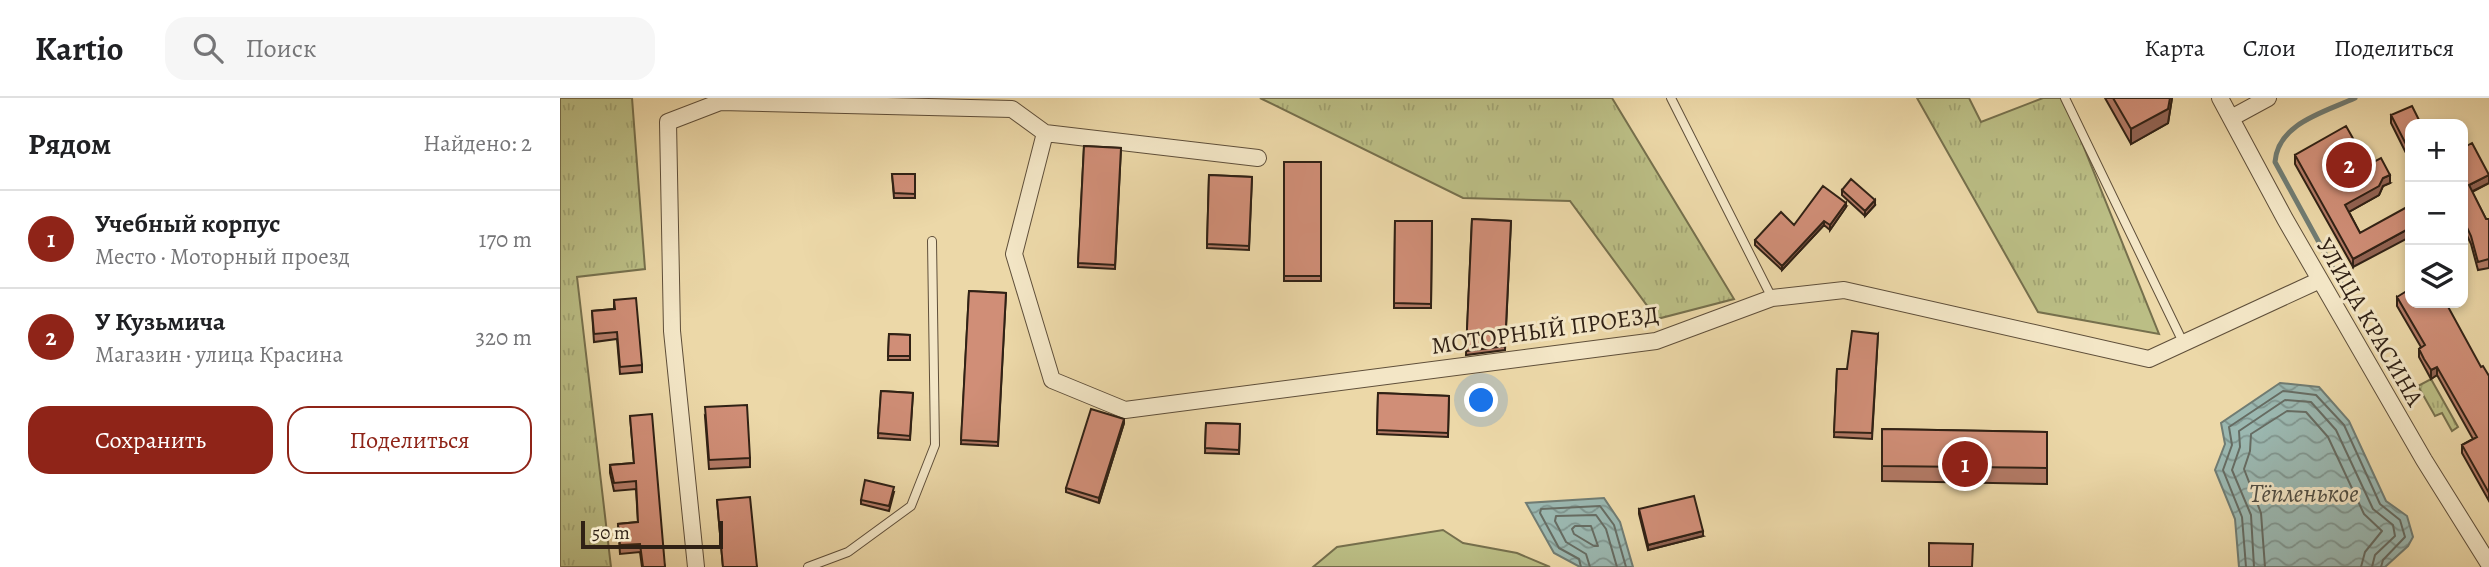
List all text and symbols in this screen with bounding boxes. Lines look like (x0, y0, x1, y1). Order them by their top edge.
search box (165, 17, 655, 80)
text: Kartio (35, 26, 123, 71)
icon: search (189, 29, 227, 67)
text: Поиск (245, 31, 317, 66)
text: Карта (2144, 32, 2205, 64)
text: Слои (2243, 32, 2296, 64)
text: Поделиться (2334, 32, 2454, 64)
map controls (2405, 119, 2468, 308)
button: + (2405, 119, 2468, 182)
text: Рядом (28, 124, 111, 164)
text: Найдено: 2 (423, 128, 532, 159)
pin: 2 (2326, 139, 2372, 191)
button: − (2405, 182, 2468, 245)
text: Учебный корпус (95, 206, 281, 241)
text: 1 (47, 224, 55, 255)
text: 170 m (479, 224, 532, 255)
street label: УЛИЦА КРАСИНА (2309, 232, 2432, 413)
text: Место · Моторный проезд (95, 241, 350, 272)
button: layers (2405, 245, 2468, 308)
street label: МОТОРНЫЙ ПРОЕЗД (1429, 298, 1661, 362)
text: У Кузьмича (95, 304, 225, 339)
text: 2 (45, 322, 57, 353)
text: 320 m (476, 322, 532, 353)
text: Магазин · улица Красина (95, 339, 343, 370)
your location (1464, 383, 1498, 417)
button: Сохранить (28, 406, 273, 474)
button: Поделиться (287, 406, 532, 474)
pin: 1 (1942, 438, 1988, 490)
water label: Тёпленькое (2249, 476, 2359, 511)
scale bar (581, 518, 723, 550)
text: 50 m (592, 520, 630, 546)

